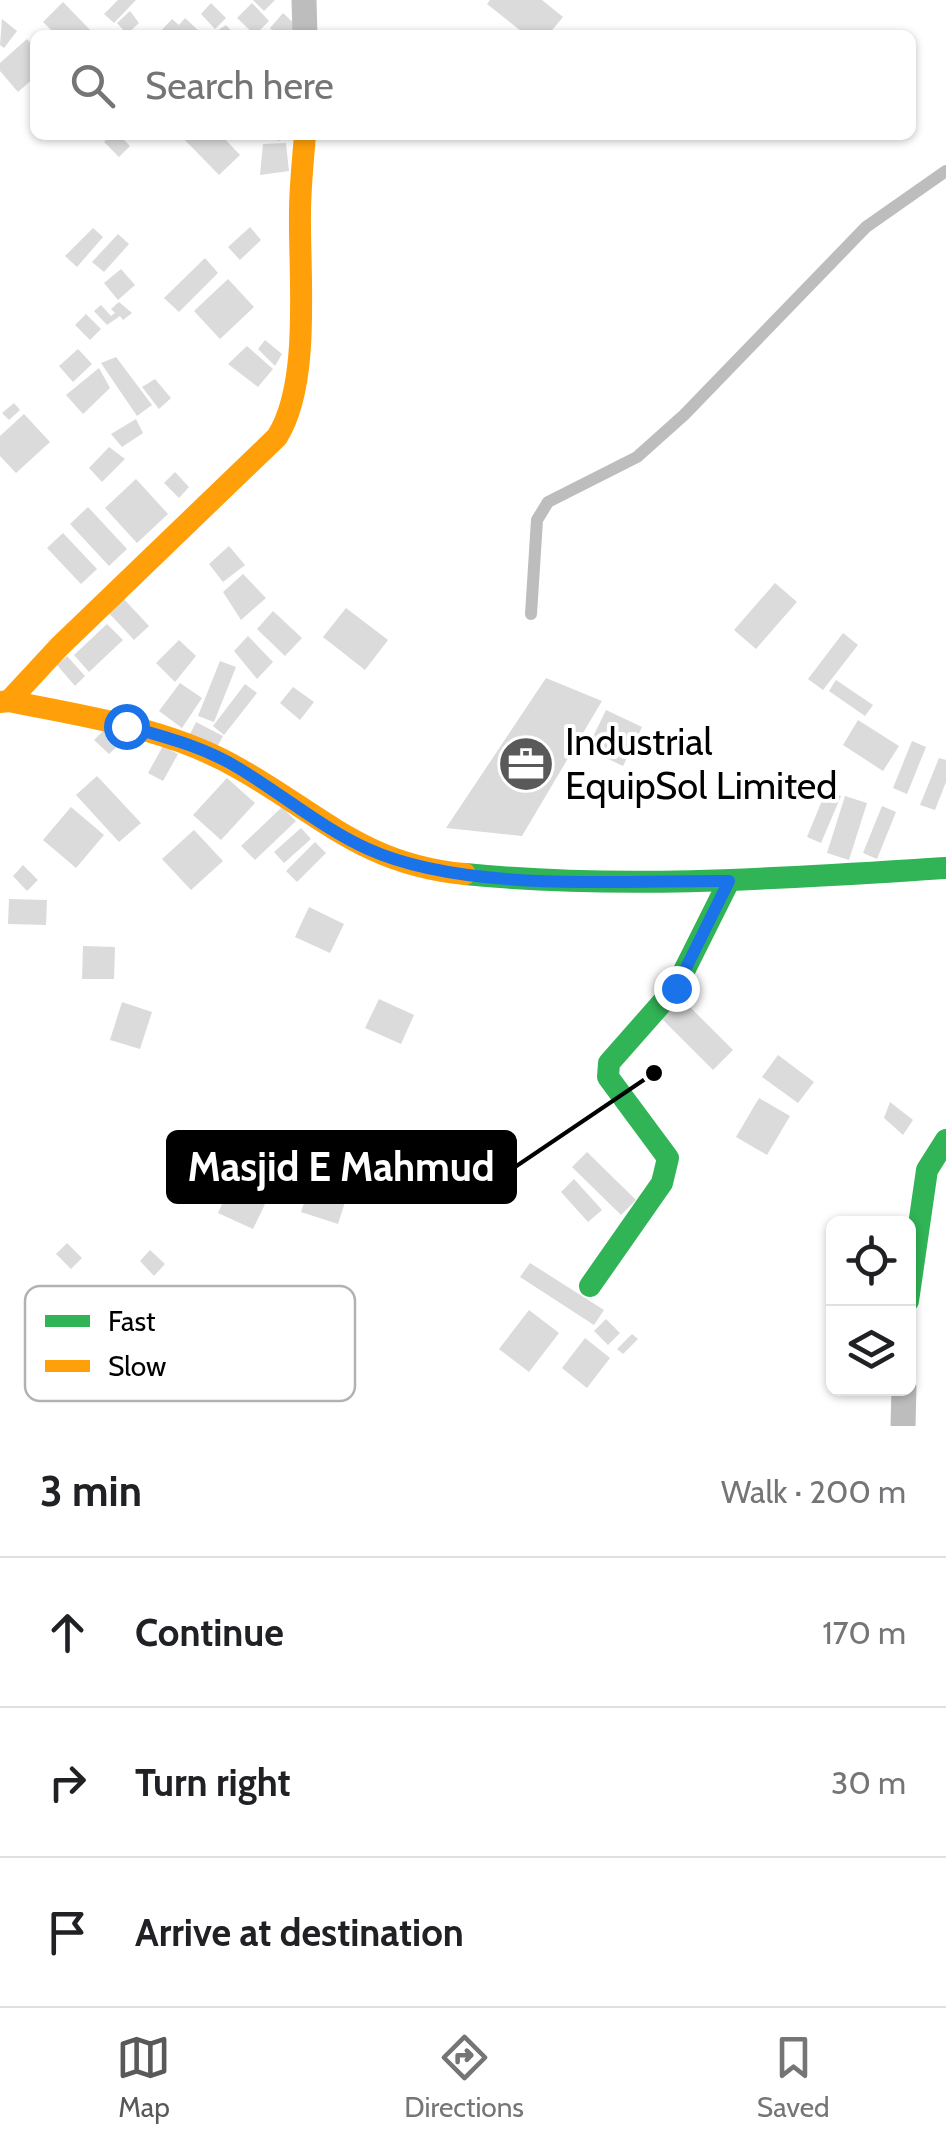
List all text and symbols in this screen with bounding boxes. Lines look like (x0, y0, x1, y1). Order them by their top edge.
search box (30, 30, 916, 140)
icon: search (65, 58, 120, 113)
text: Search here (145, 62, 334, 109)
route start (104, 704, 150, 750)
place label: Industrial EquipSol Limited (565, 718, 837, 809)
office icon: Industrial EquipSol Limited (496, 734, 556, 794)
route end (654, 966, 700, 1012)
callout: Masjid E Mahmud (168, 1132, 515, 1202)
text: Masjid E Mahmud (187, 1142, 495, 1191)
map controls (826, 1216, 916, 1396)
button: locate (826, 1216, 916, 1306)
legend (25, 1286, 355, 1401)
text: Fast (108, 1304, 156, 1338)
button: layers (826, 1306, 916, 1396)
text: Slow (108, 1349, 166, 1383)
text: 3 min (40, 1465, 142, 1517)
text: Walk · 200 m (721, 1472, 906, 1511)
icon: ahead (40, 1605, 95, 1660)
text: Continue (135, 1609, 284, 1656)
text: 170 m (822, 1613, 906, 1652)
icon: right (40, 1755, 95, 1810)
text: Turn right (135, 1759, 291, 1806)
text: 30 m (831, 1763, 906, 1802)
icon: arrive (40, 1905, 95, 1960)
text: Arrive at destination (135, 1909, 464, 1956)
tab: Map (116, 2030, 171, 2124)
tab: Directions (404, 2030, 524, 2124)
tab: Saved (757, 2030, 830, 2124)

